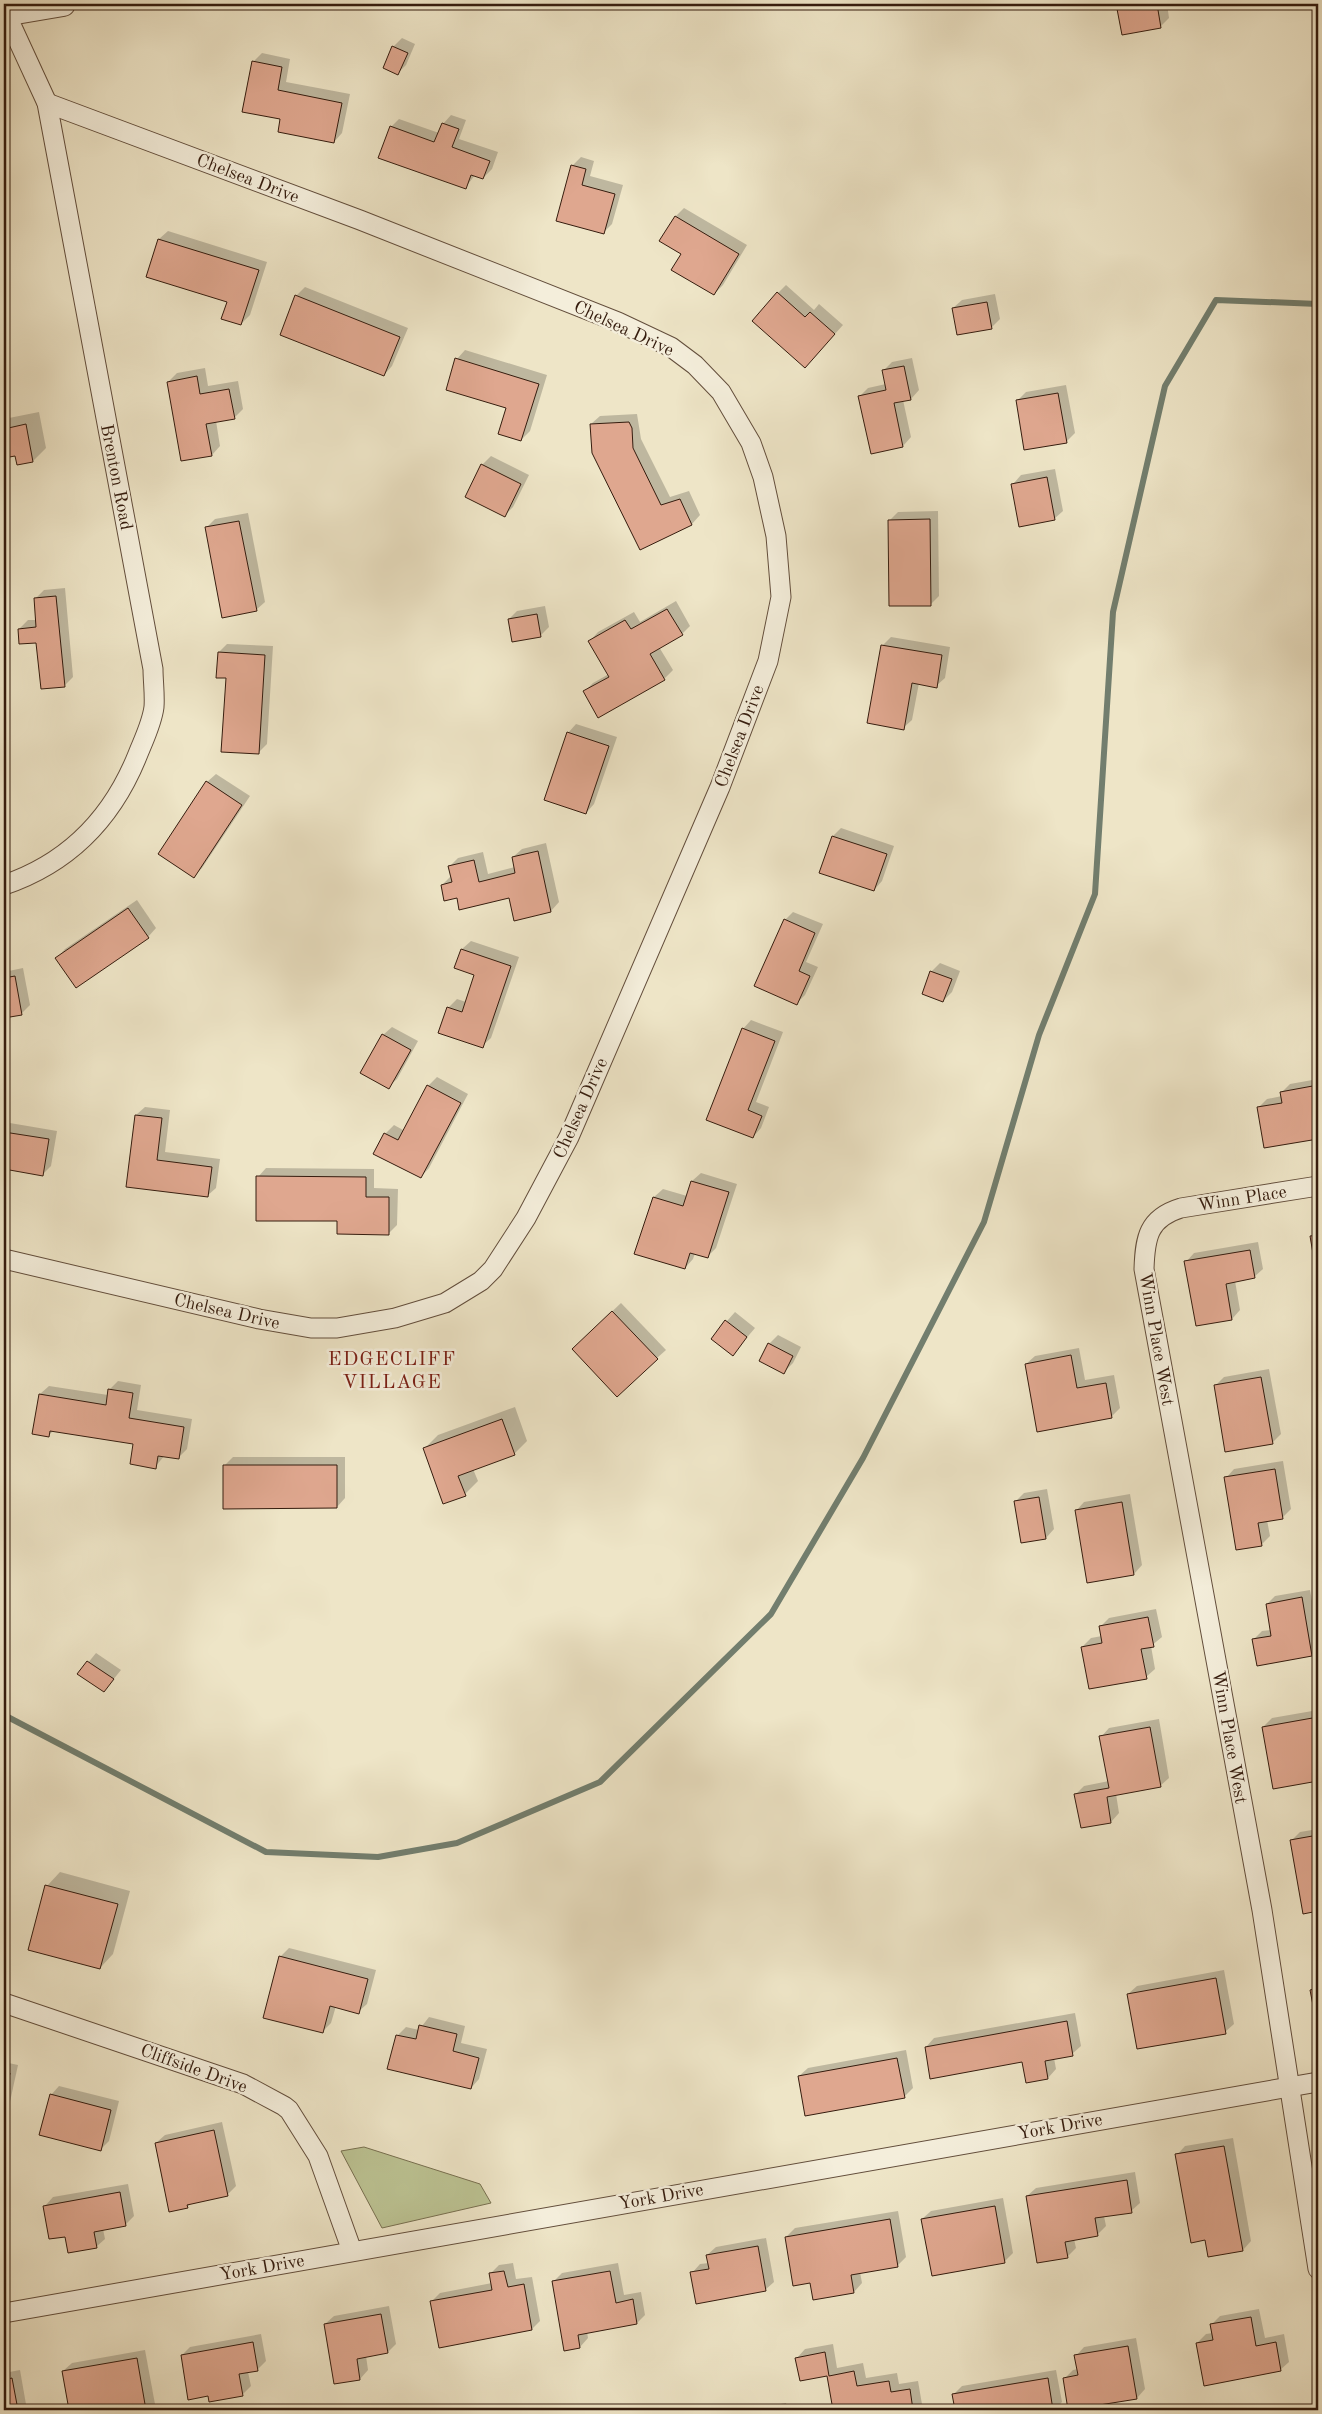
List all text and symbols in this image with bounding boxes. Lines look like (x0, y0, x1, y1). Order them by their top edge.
street label: Chelsea Drive (194, 151, 301, 207)
street label: Chelsea Drive (571, 298, 676, 360)
street label: Brenton Road (97, 423, 135, 532)
street label: Chelsea Drive (712, 683, 768, 790)
street label: Chelsea Drive (551, 1055, 611, 1162)
street label: Winn Place (1196, 1183, 1288, 1215)
street label: Winn Place West (1135, 1271, 1177, 1407)
street label: Chelsea Drive (172, 1291, 282, 1333)
district label: EDGECLIFF VILLAGE (328, 1350, 456, 1393)
street label: Winn Place West (1208, 1669, 1250, 1805)
street label: Cliffside Drive (138, 2041, 249, 2097)
street label: York Drive (1016, 2111, 1104, 2143)
street label: York Drive (617, 2181, 705, 2213)
street label: York Drive (218, 2252, 306, 2284)

